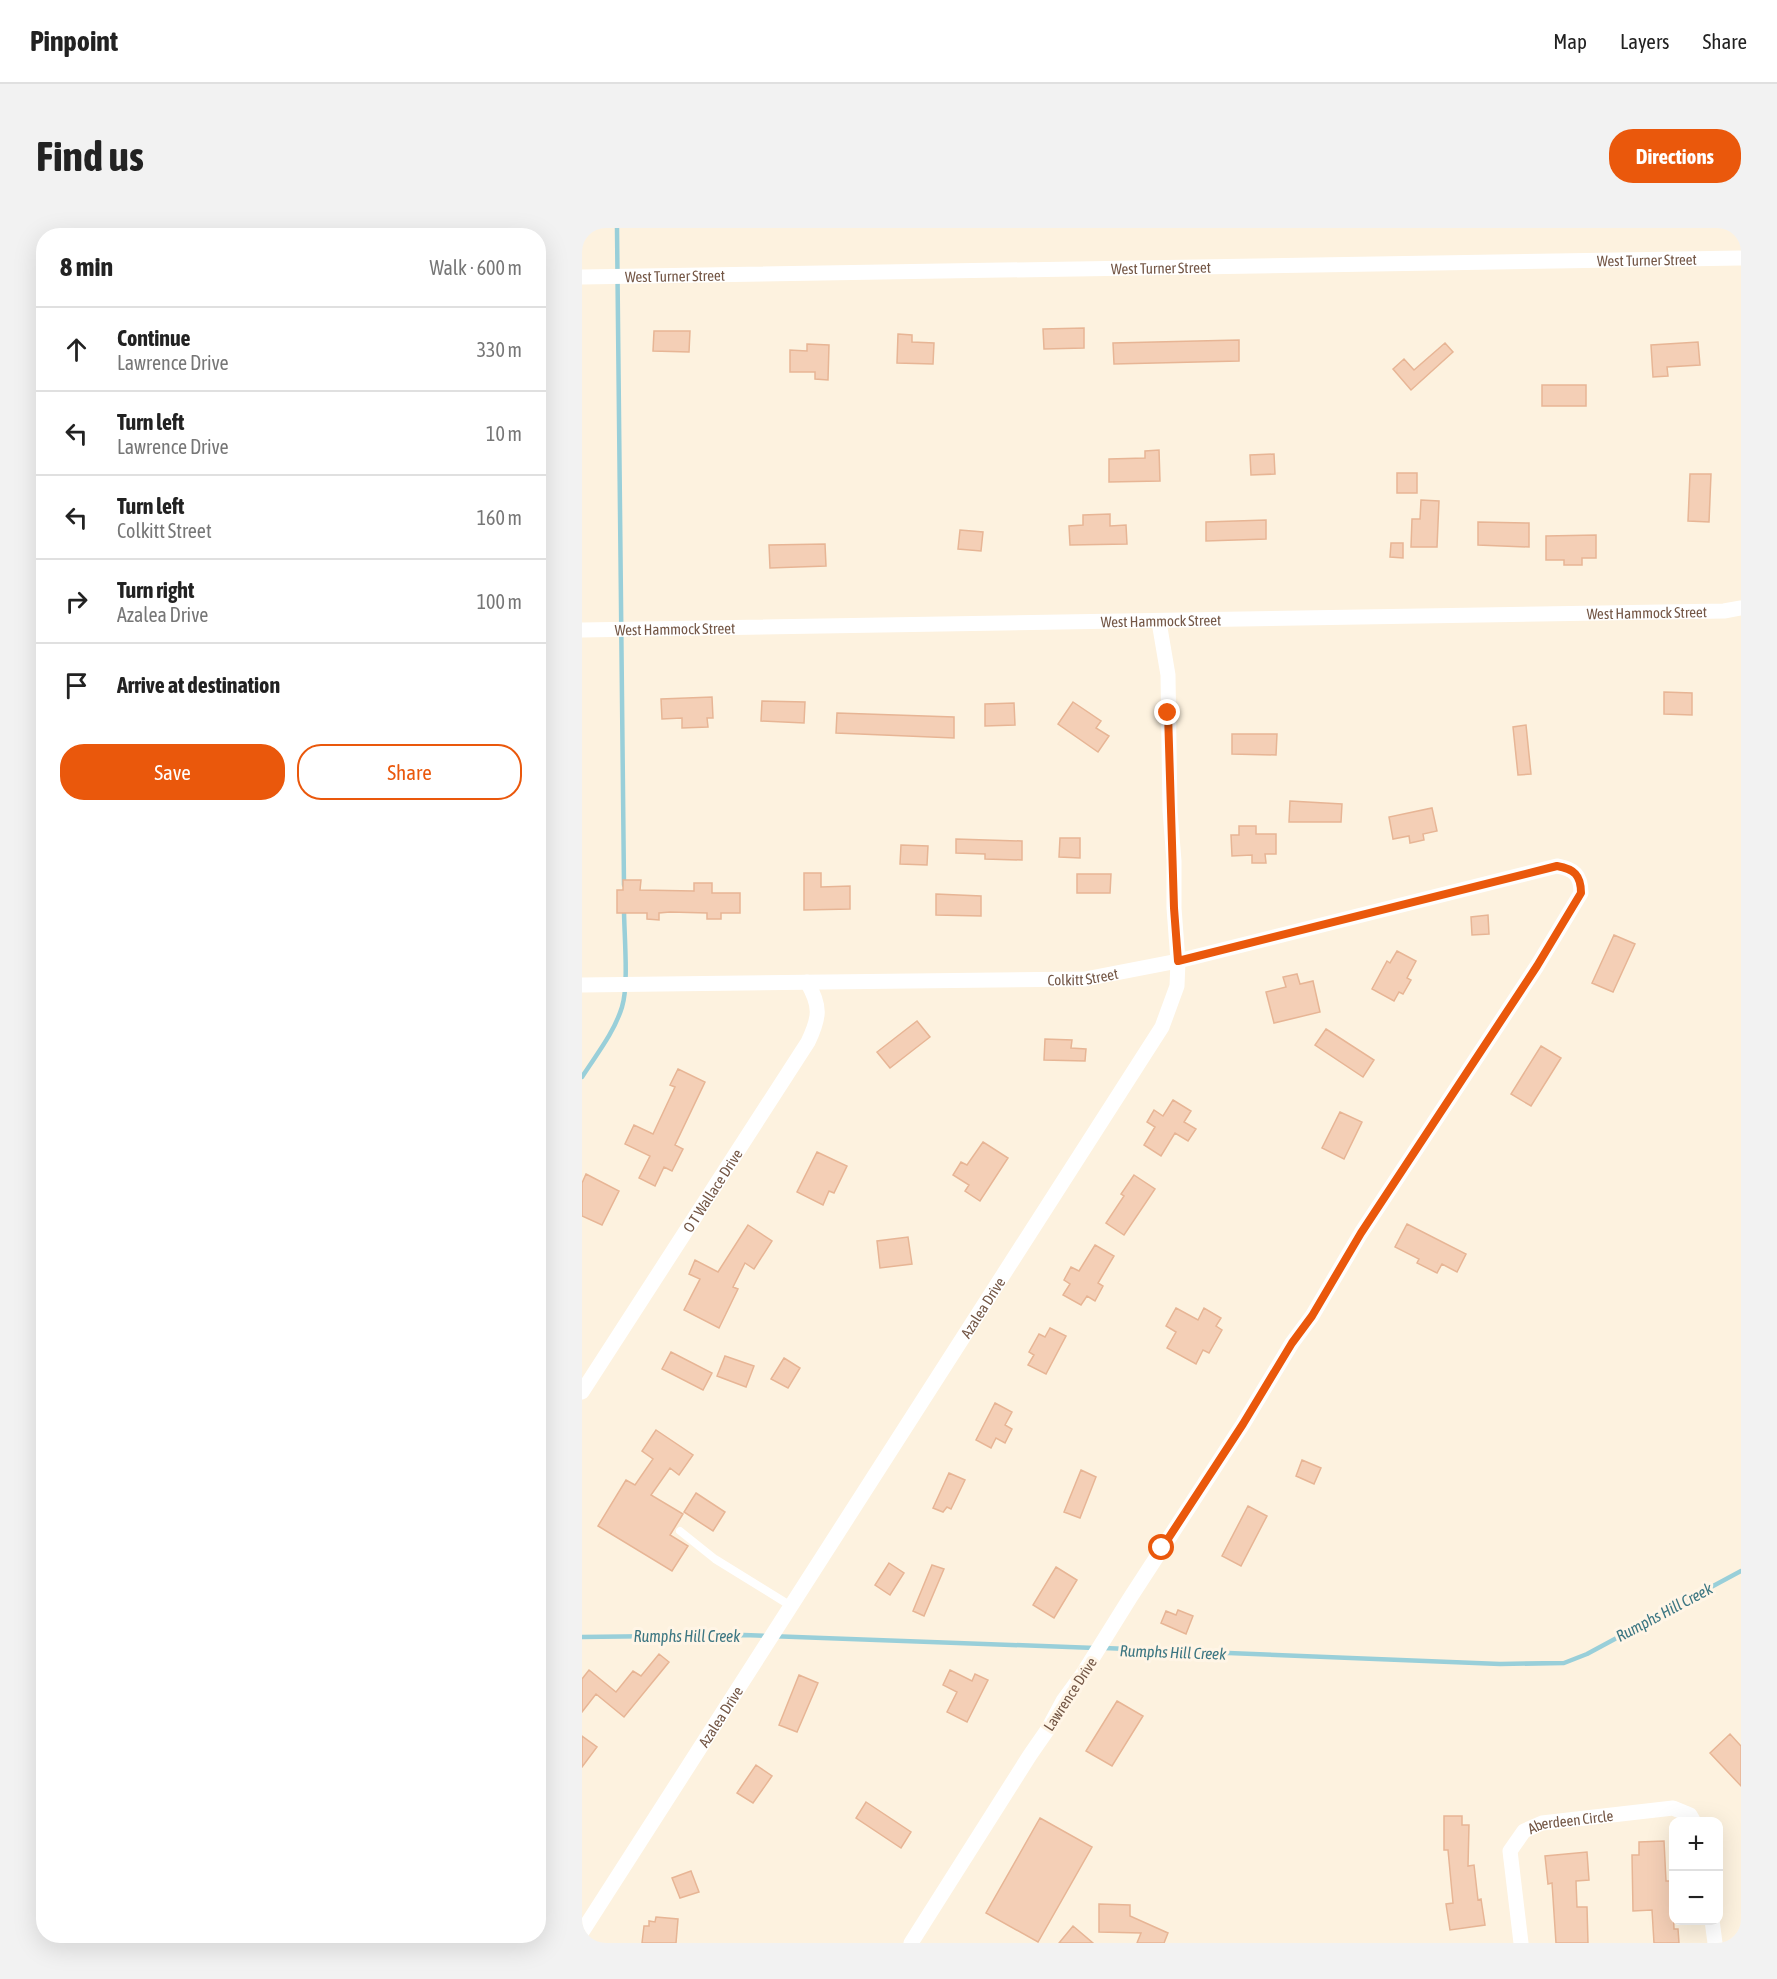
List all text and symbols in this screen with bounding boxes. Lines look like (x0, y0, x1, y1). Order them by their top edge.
text: Pinpoint (30, 25, 118, 57)
text: Map (1553, 29, 1587, 53)
text: Layers (1620, 29, 1670, 53)
text: Share (1703, 29, 1747, 53)
button: Directions (1609, 129, 1741, 183)
text: Find us (36, 132, 144, 180)
street label: West Turner Street (1597, 250, 1697, 269)
text: 8 min (60, 252, 113, 282)
text: Walk · 600 m (430, 256, 522, 279)
street label: West Turner Street (1111, 258, 1211, 277)
street label: West Turner Street (625, 266, 725, 285)
text: Continue (117, 325, 191, 351)
icon: ahead (60, 333, 93, 366)
text: 330 m (477, 338, 522, 361)
text: Lawrence Drive (117, 351, 229, 374)
text: Turn left (117, 409, 184, 435)
icon: left (60, 417, 93, 450)
text: 10 m (486, 422, 522, 445)
text: Lawrence Drive (117, 435, 229, 458)
text: Turn left (117, 493, 184, 519)
icon: left (60, 501, 93, 534)
text: 160 m (477, 506, 522, 529)
text: Colkitt Street (117, 519, 212, 542)
text: Turn right (117, 577, 194, 603)
icon: right (60, 585, 93, 618)
text: 100 m (477, 590, 522, 613)
text: Azalea Drive (117, 603, 208, 626)
street label: West Hammock Street (1586, 603, 1707, 622)
street label: West Hammock Street (1101, 611, 1221, 630)
street label: West Hammock Street (615, 619, 735, 638)
icon: arrive (60, 669, 93, 702)
text: Arrive at destination (117, 672, 280, 698)
route end (1154, 699, 1180, 725)
button: Save (60, 744, 285, 800)
button: Share (297, 744, 522, 800)
street label: Colkitt Street (1047, 964, 1120, 988)
street label: O T Wallace Drive (679, 1146, 745, 1235)
street label: Azalea Drive (957, 1274, 1008, 1341)
route start (1148, 1534, 1174, 1560)
water label: Rumphs Hill Creek (1613, 1579, 1717, 1646)
water label: Rumphs Hill Creek (634, 1627, 741, 1646)
water label: Rumphs Hill Creek (1119, 1641, 1228, 1664)
street label: Lawrence Drive (1040, 1654, 1100, 1734)
street label: Azalea Drive (694, 1683, 746, 1750)
street label: Aberdeen Circle (1525, 1806, 1614, 1837)
map controls (1669, 1817, 1723, 1925)
button: + (1669, 1817, 1723, 1871)
button: − (1669, 1871, 1723, 1925)

